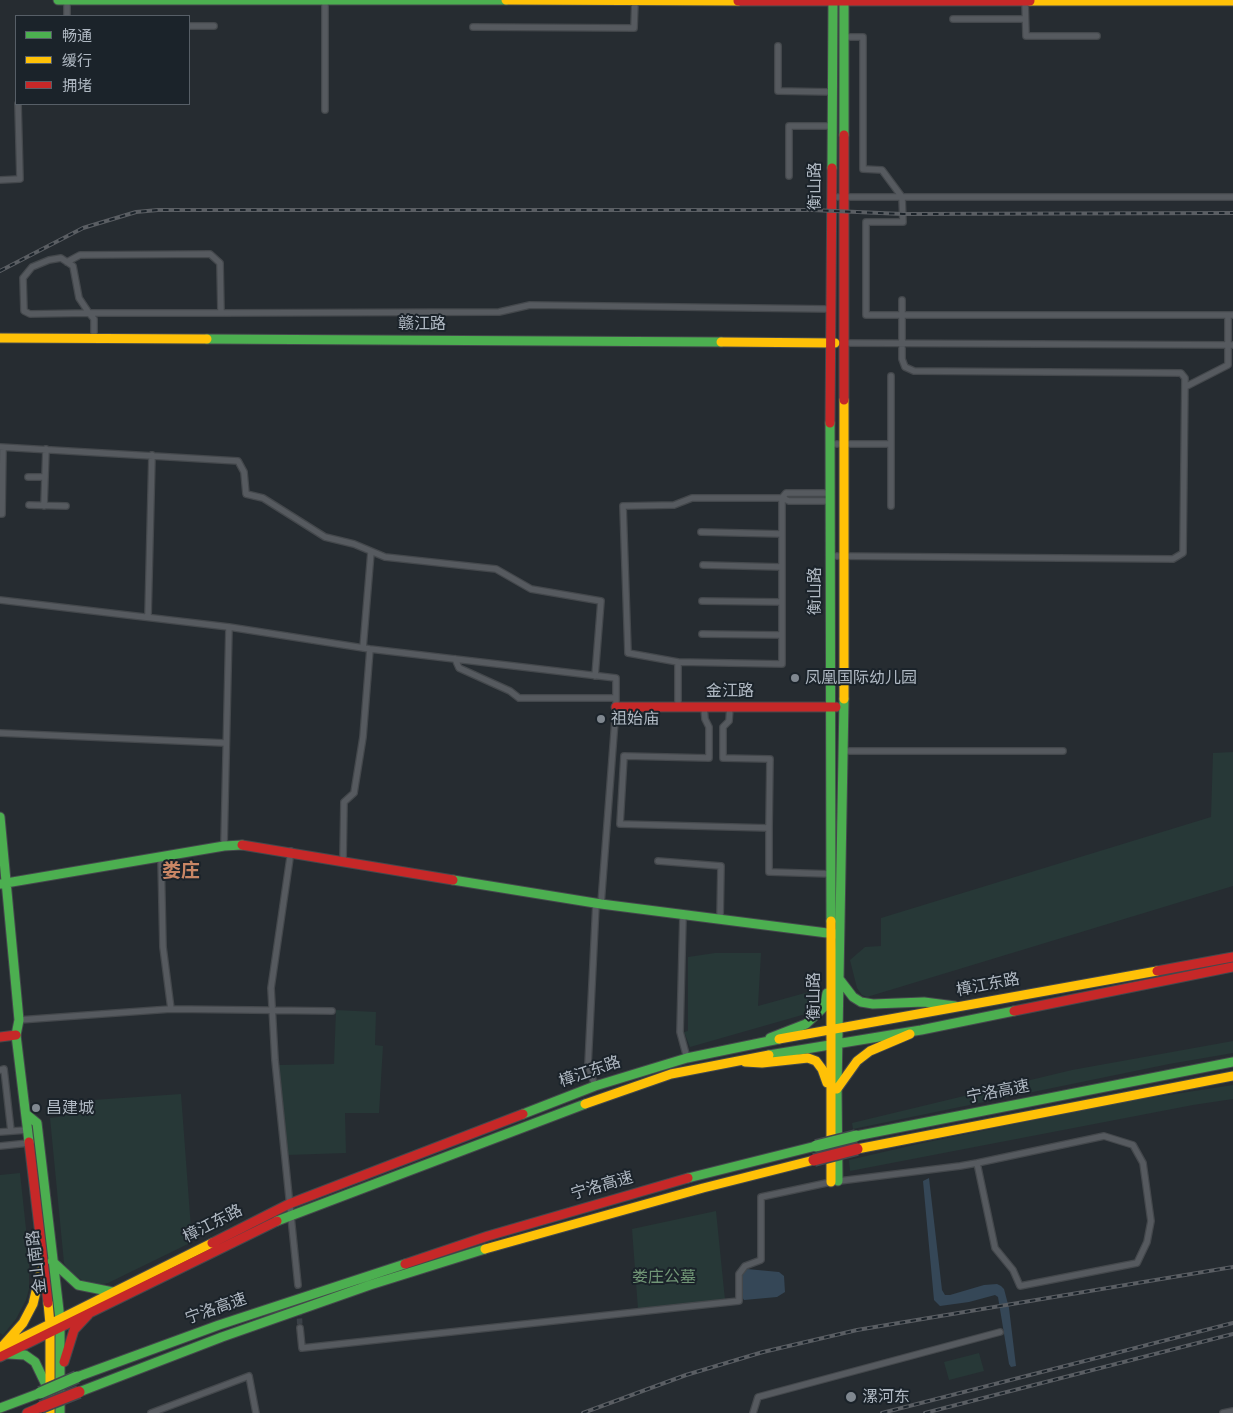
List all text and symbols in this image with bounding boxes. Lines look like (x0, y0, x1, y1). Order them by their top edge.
legend (15, 15, 190, 105)
text: 畅通 (62, 27, 92, 45)
text: 缓行 (62, 52, 92, 70)
text: 拥堵 (62, 77, 92, 95)
street label: 衡山路 (805, 162, 825, 210)
street label: 赣江路 (398, 314, 446, 334)
street label: 衡山路 (805, 567, 825, 615)
place label: 凤凰国际幼儿园 (805, 668, 917, 688)
marker: 凤凰国际幼儿园 (789, 672, 801, 684)
street label: 金江路 (706, 681, 754, 701)
place label: 祖始庙 (611, 709, 659, 729)
marker: 祖始庙 (595, 713, 607, 725)
district label: 娄庄 (162, 861, 200, 883)
street label: 樟江东路 (955, 969, 1021, 1001)
street label: 衡山路 (804, 972, 824, 1020)
street label: 樟江东路 (557, 1053, 623, 1091)
street label: 宁洛高速 (965, 1076, 1031, 1108)
place label: 昌建城 (46, 1098, 94, 1118)
marker: 昌建城 (30, 1102, 42, 1114)
street label: 宁洛高速 (569, 1168, 635, 1204)
street label: 樟江东路 (180, 1201, 246, 1247)
street label: 金山南路 (24, 1229, 50, 1295)
park label: 娄庄公墓 (632, 1267, 696, 1287)
street label: 宁洛高速 (183, 1290, 249, 1328)
place label: 漯河东 (862, 1387, 910, 1407)
marker: 漯河东 (844, 1390, 858, 1404)

